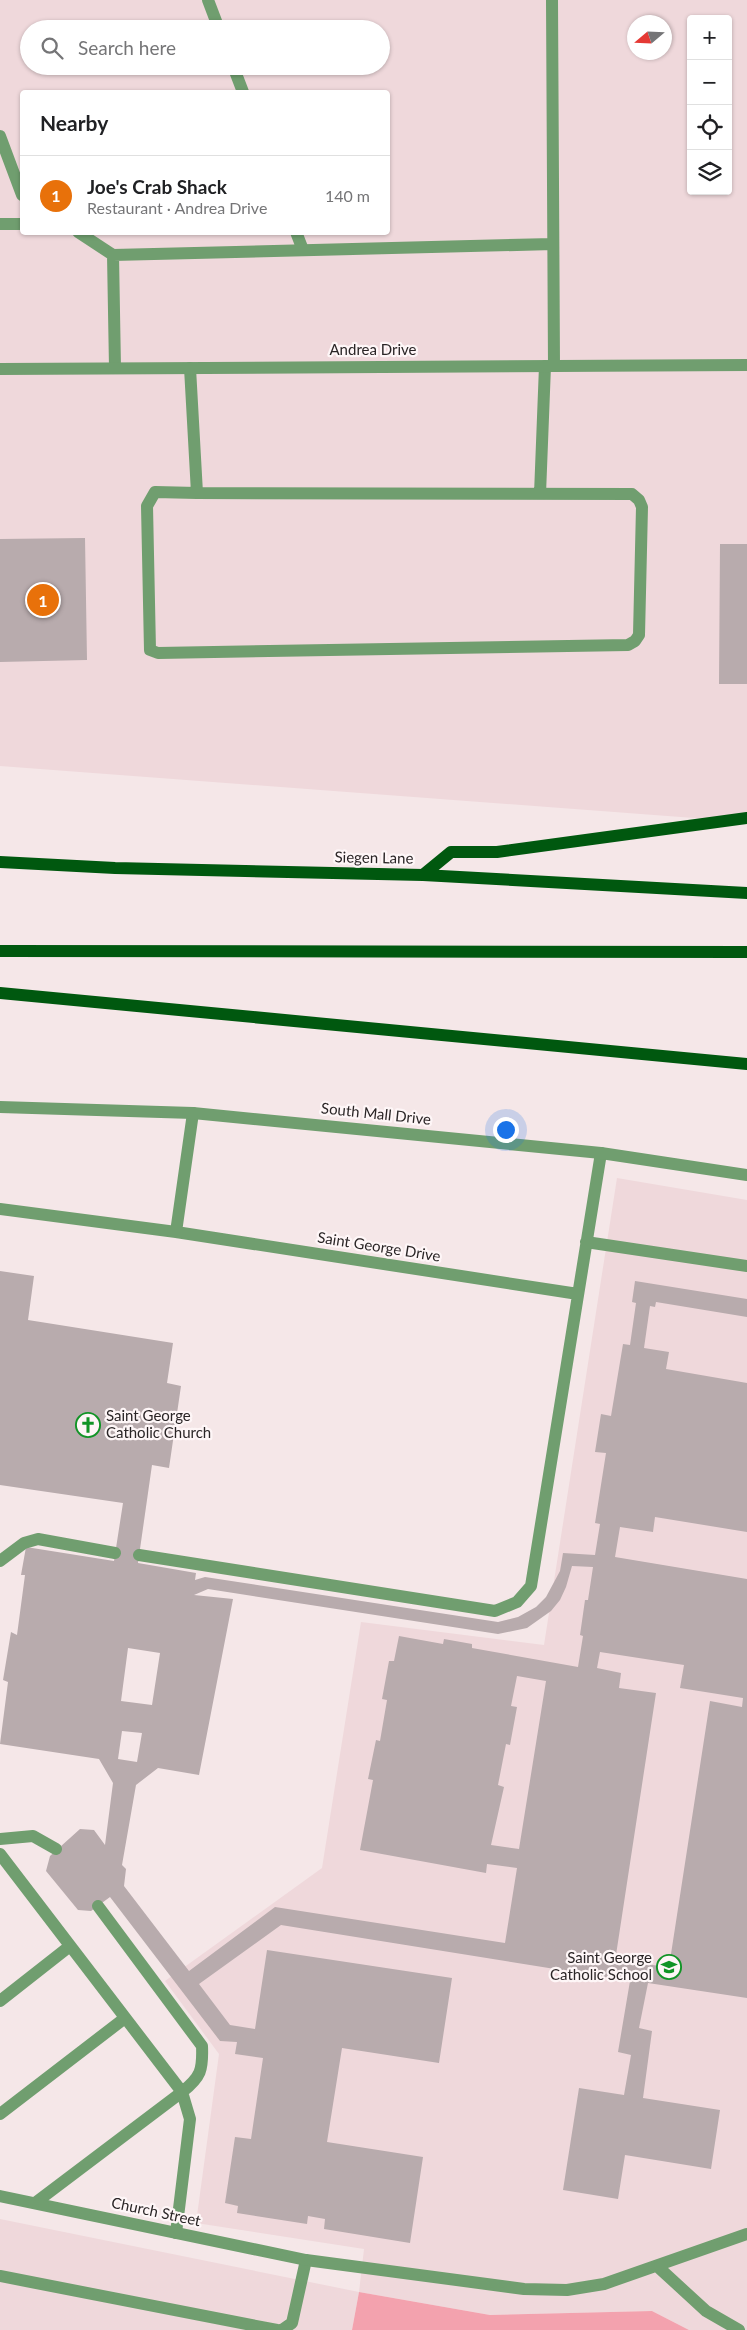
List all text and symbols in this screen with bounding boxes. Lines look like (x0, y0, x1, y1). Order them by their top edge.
north arrow (627, 15, 672, 60)
map controls (687, 15, 732, 195)
button: + (687, 15, 732, 60)
search box (20, 20, 390, 75)
icon: search (38, 34, 66, 62)
text: Search here (78, 36, 176, 59)
button: − (687, 60, 732, 105)
button: locate (687, 105, 732, 150)
text: Nearby (40, 110, 108, 135)
button: layers (687, 150, 732, 195)
text: Joe's Crab Shack (87, 175, 227, 198)
text: 1 (51, 186, 61, 205)
text: 140 m (325, 186, 370, 205)
text: Restaurant · Andrea Drive (87, 198, 267, 217)
street label: Andrea Drive (329, 340, 417, 358)
pin: 1 (27, 581, 59, 619)
street label: Siegen Lane (334, 847, 414, 867)
street label: South Mall Drive (320, 1098, 432, 1128)
your location (493, 1117, 519, 1143)
street label: Saint George Drive (316, 1227, 442, 1265)
place label: Saint George Catholic Church (106, 1406, 211, 1441)
church icon: Saint George Catholic Church (75, 1412, 101, 1438)
place label: Saint George Catholic School (550, 1948, 652, 1983)
school or university icon: Saint George Catholic School (656, 1954, 682, 1980)
street label: Church Street (110, 2193, 203, 2229)

